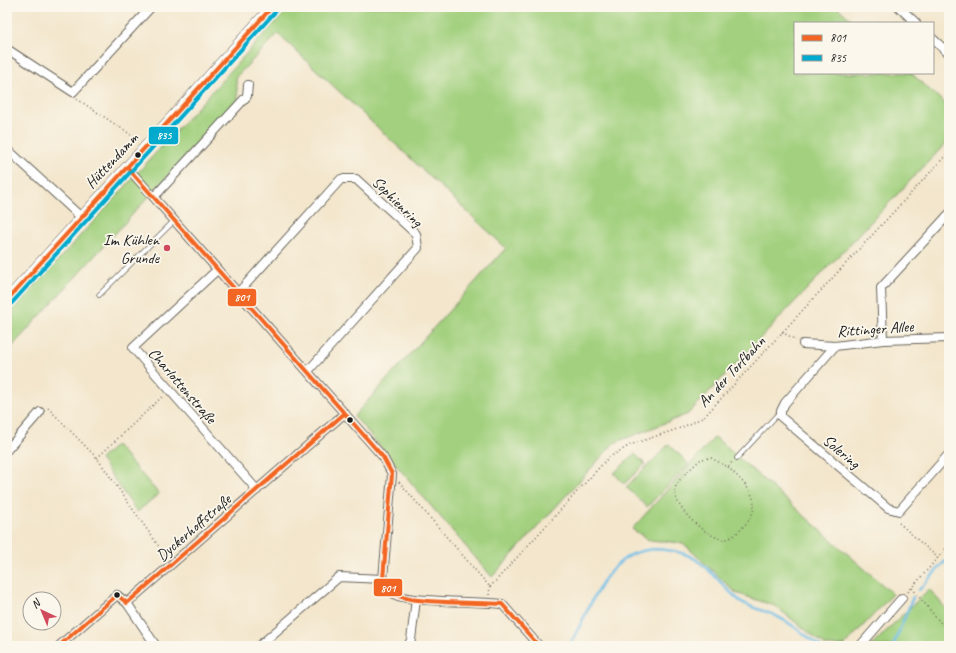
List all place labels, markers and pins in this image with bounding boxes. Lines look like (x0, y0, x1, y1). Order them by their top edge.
unlabelled marker (133, 150, 143, 160)
place label: Im Kühlen Grunde (103, 230, 161, 268)
marker: Im Kühlen Grunde (162, 243, 172, 253)
unlabelled marker (345, 415, 355, 425)
unlabelled marker (112, 590, 122, 600)

